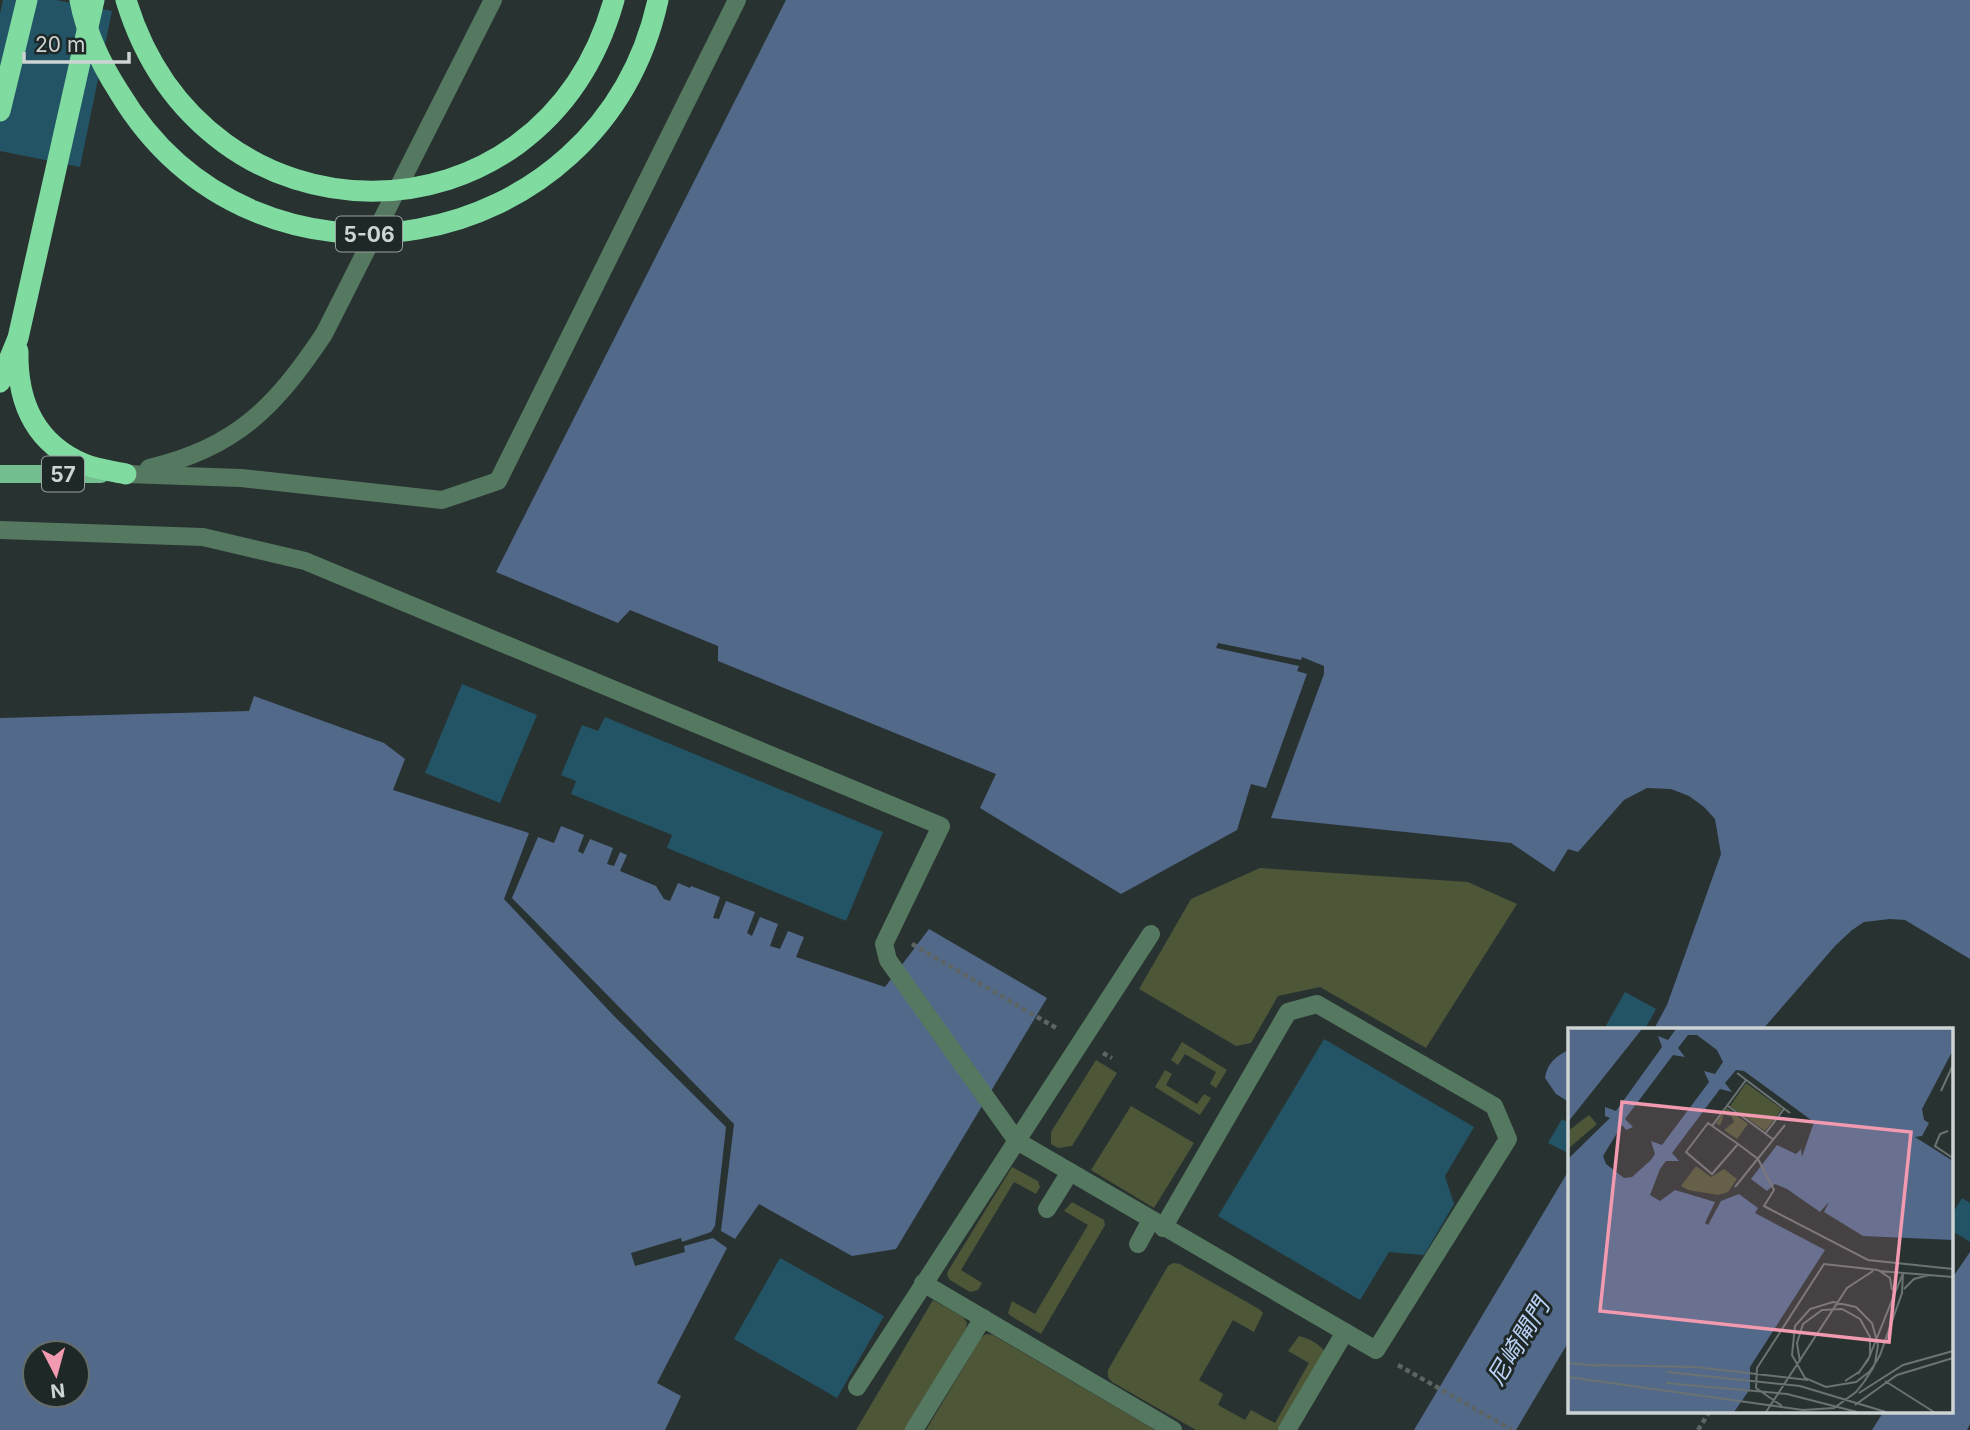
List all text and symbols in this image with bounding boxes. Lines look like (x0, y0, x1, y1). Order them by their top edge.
scale bar (24, 21, 130, 65)
text: 20 m (35, 32, 85, 57)
road number: 5-06 (336, 216, 402, 252)
road number: 57 (42, 456, 84, 491)
inset map (1568, 1028, 1952, 1412)
water label: 尼崎閘門 (1481, 1291, 1557, 1391)
north arrow (21, 1339, 91, 1409)
text: N (49, 1378, 66, 1403)

